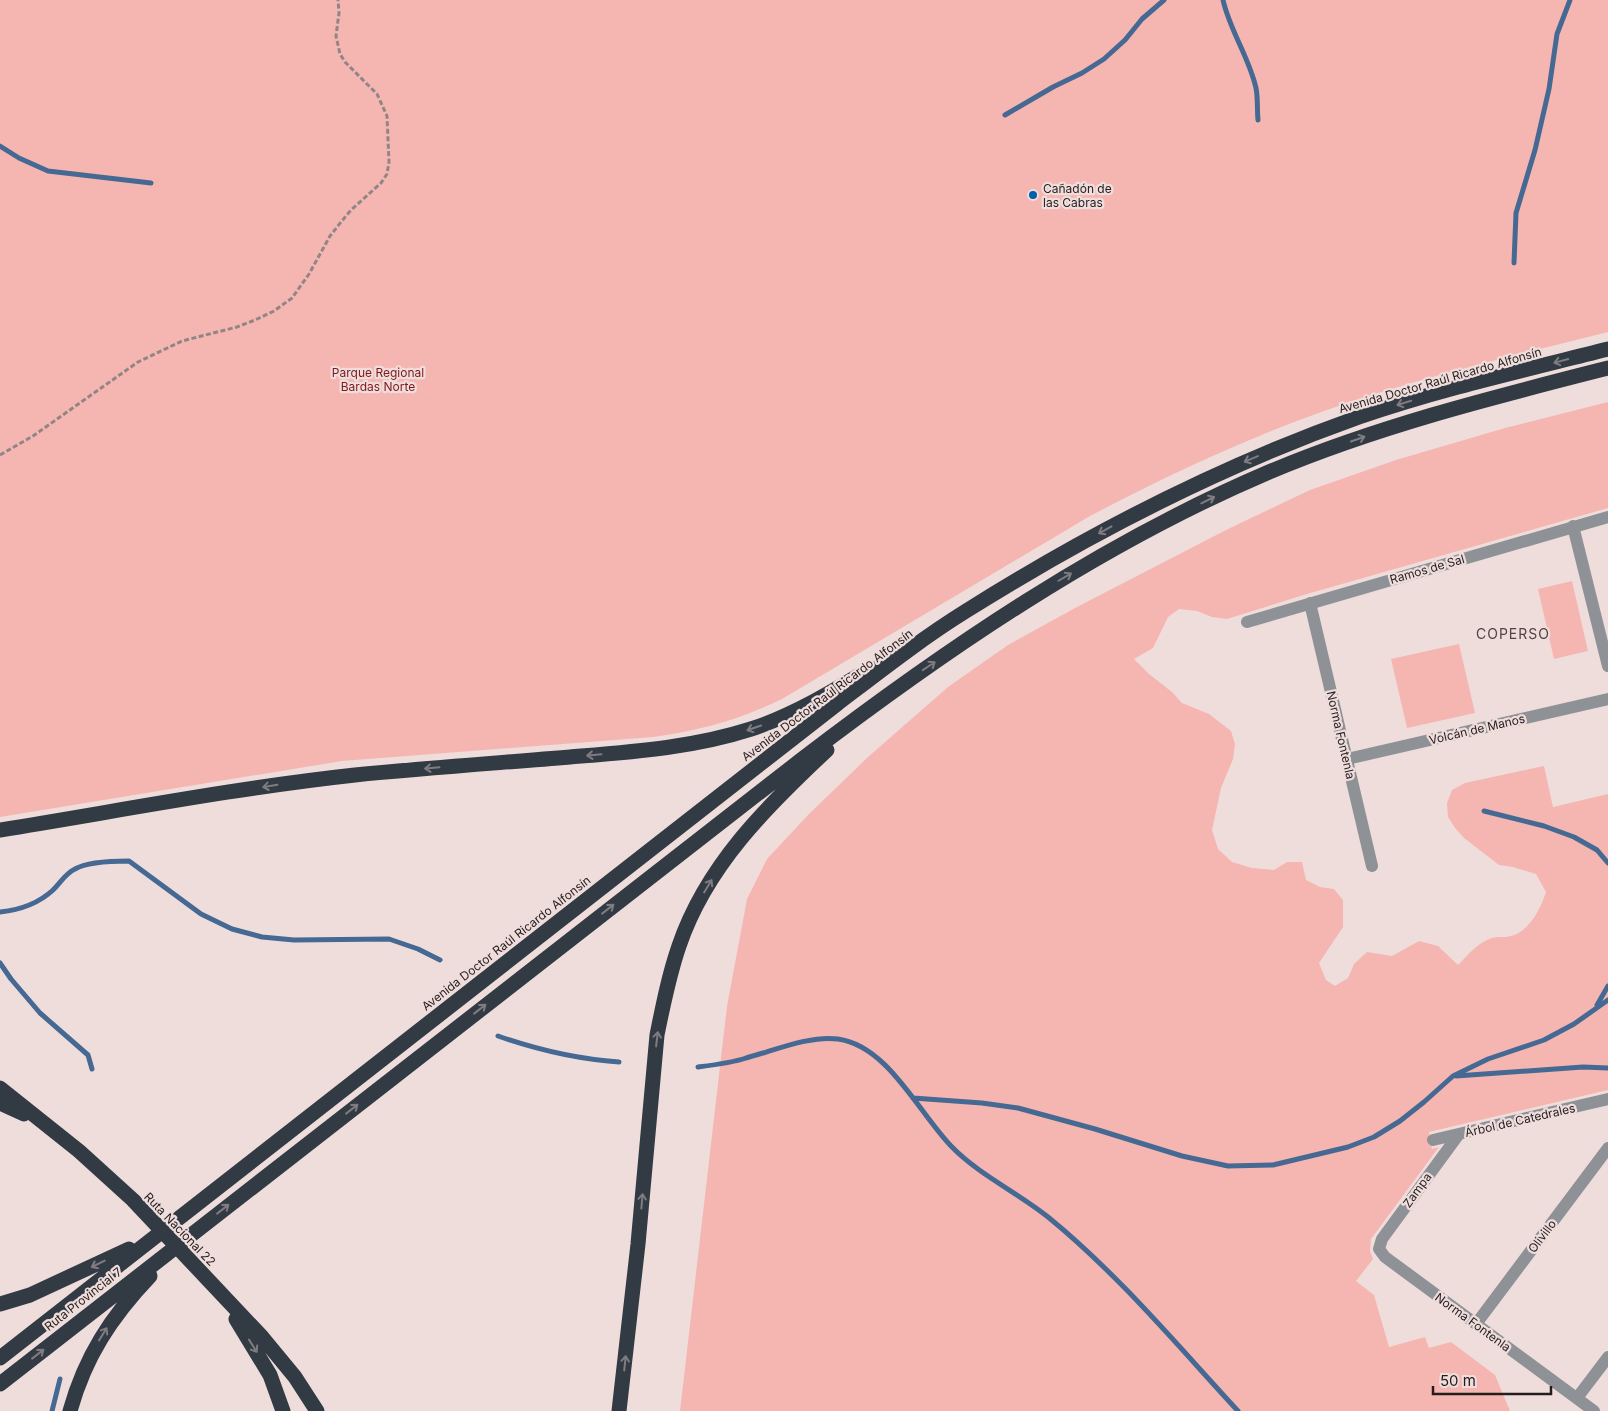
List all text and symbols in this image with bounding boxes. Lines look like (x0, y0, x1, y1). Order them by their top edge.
place label: Cañadón de las Cabras (1043, 181, 1112, 210)
marker: Cañadón de las Cabras (1027, 189, 1039, 201)
street label: Avenida Doctor Raúl Ricardo Alfonsín (1337, 344, 1543, 416)
one-way arrow (1553, 357, 1569, 366)
park label: Parque Regional Bardas Norte (332, 365, 424, 394)
one-way arrow (1396, 399, 1412, 409)
one-way arrow (1350, 434, 1366, 443)
one-way arrow (1244, 454, 1259, 464)
one-way arrow (1200, 495, 1215, 504)
one-way arrow (1099, 525, 1113, 535)
street label: Ramos de Sal (1388, 551, 1466, 587)
one-way arrow (1058, 572, 1073, 582)
district label: COPERSO (1476, 625, 1550, 642)
street label: Avenida Doctor Raúl Ricardo Alfonsín (739, 626, 915, 764)
one-way arrow (922, 661, 936, 671)
street label: Norma Fontenla (1324, 689, 1358, 781)
street label: Volcán de Manos (1428, 711, 1526, 747)
one-way arrow (746, 724, 762, 733)
one-way arrow (586, 750, 602, 759)
one-way arrow (424, 763, 440, 773)
one-way arrow (263, 782, 279, 792)
street label: Avenida Doctor Raúl Ricardo Alfonsín (419, 872, 593, 1014)
one-way arrow (703, 880, 713, 894)
one-way arrow (601, 904, 615, 914)
one-way arrow (473, 1004, 487, 1014)
one-way arrow (652, 1032, 662, 1048)
street label: Árbol de Catedrales (1463, 1100, 1577, 1140)
one-way arrow (345, 1103, 358, 1114)
street label: Zampa (1399, 1170, 1435, 1210)
street label: Ruta Nacional 22 (141, 1189, 219, 1269)
one-way arrow (637, 1193, 647, 1209)
one-way arrow (217, 1203, 230, 1214)
street label: Olivillo (1525, 1216, 1559, 1256)
one-way arrow (90, 1260, 105, 1270)
street label: Ruta Provincial 7 (41, 1264, 125, 1334)
street label: Norma Fontenla (1432, 1289, 1514, 1355)
one-way arrow (98, 1328, 108, 1342)
one-way arrow (249, 1339, 259, 1353)
one-way arrow (32, 1348, 45, 1359)
one-way arrow (620, 1355, 629, 1371)
scale bar (1433, 1364, 1550, 1396)
text: 50 m (1440, 1371, 1476, 1390)

